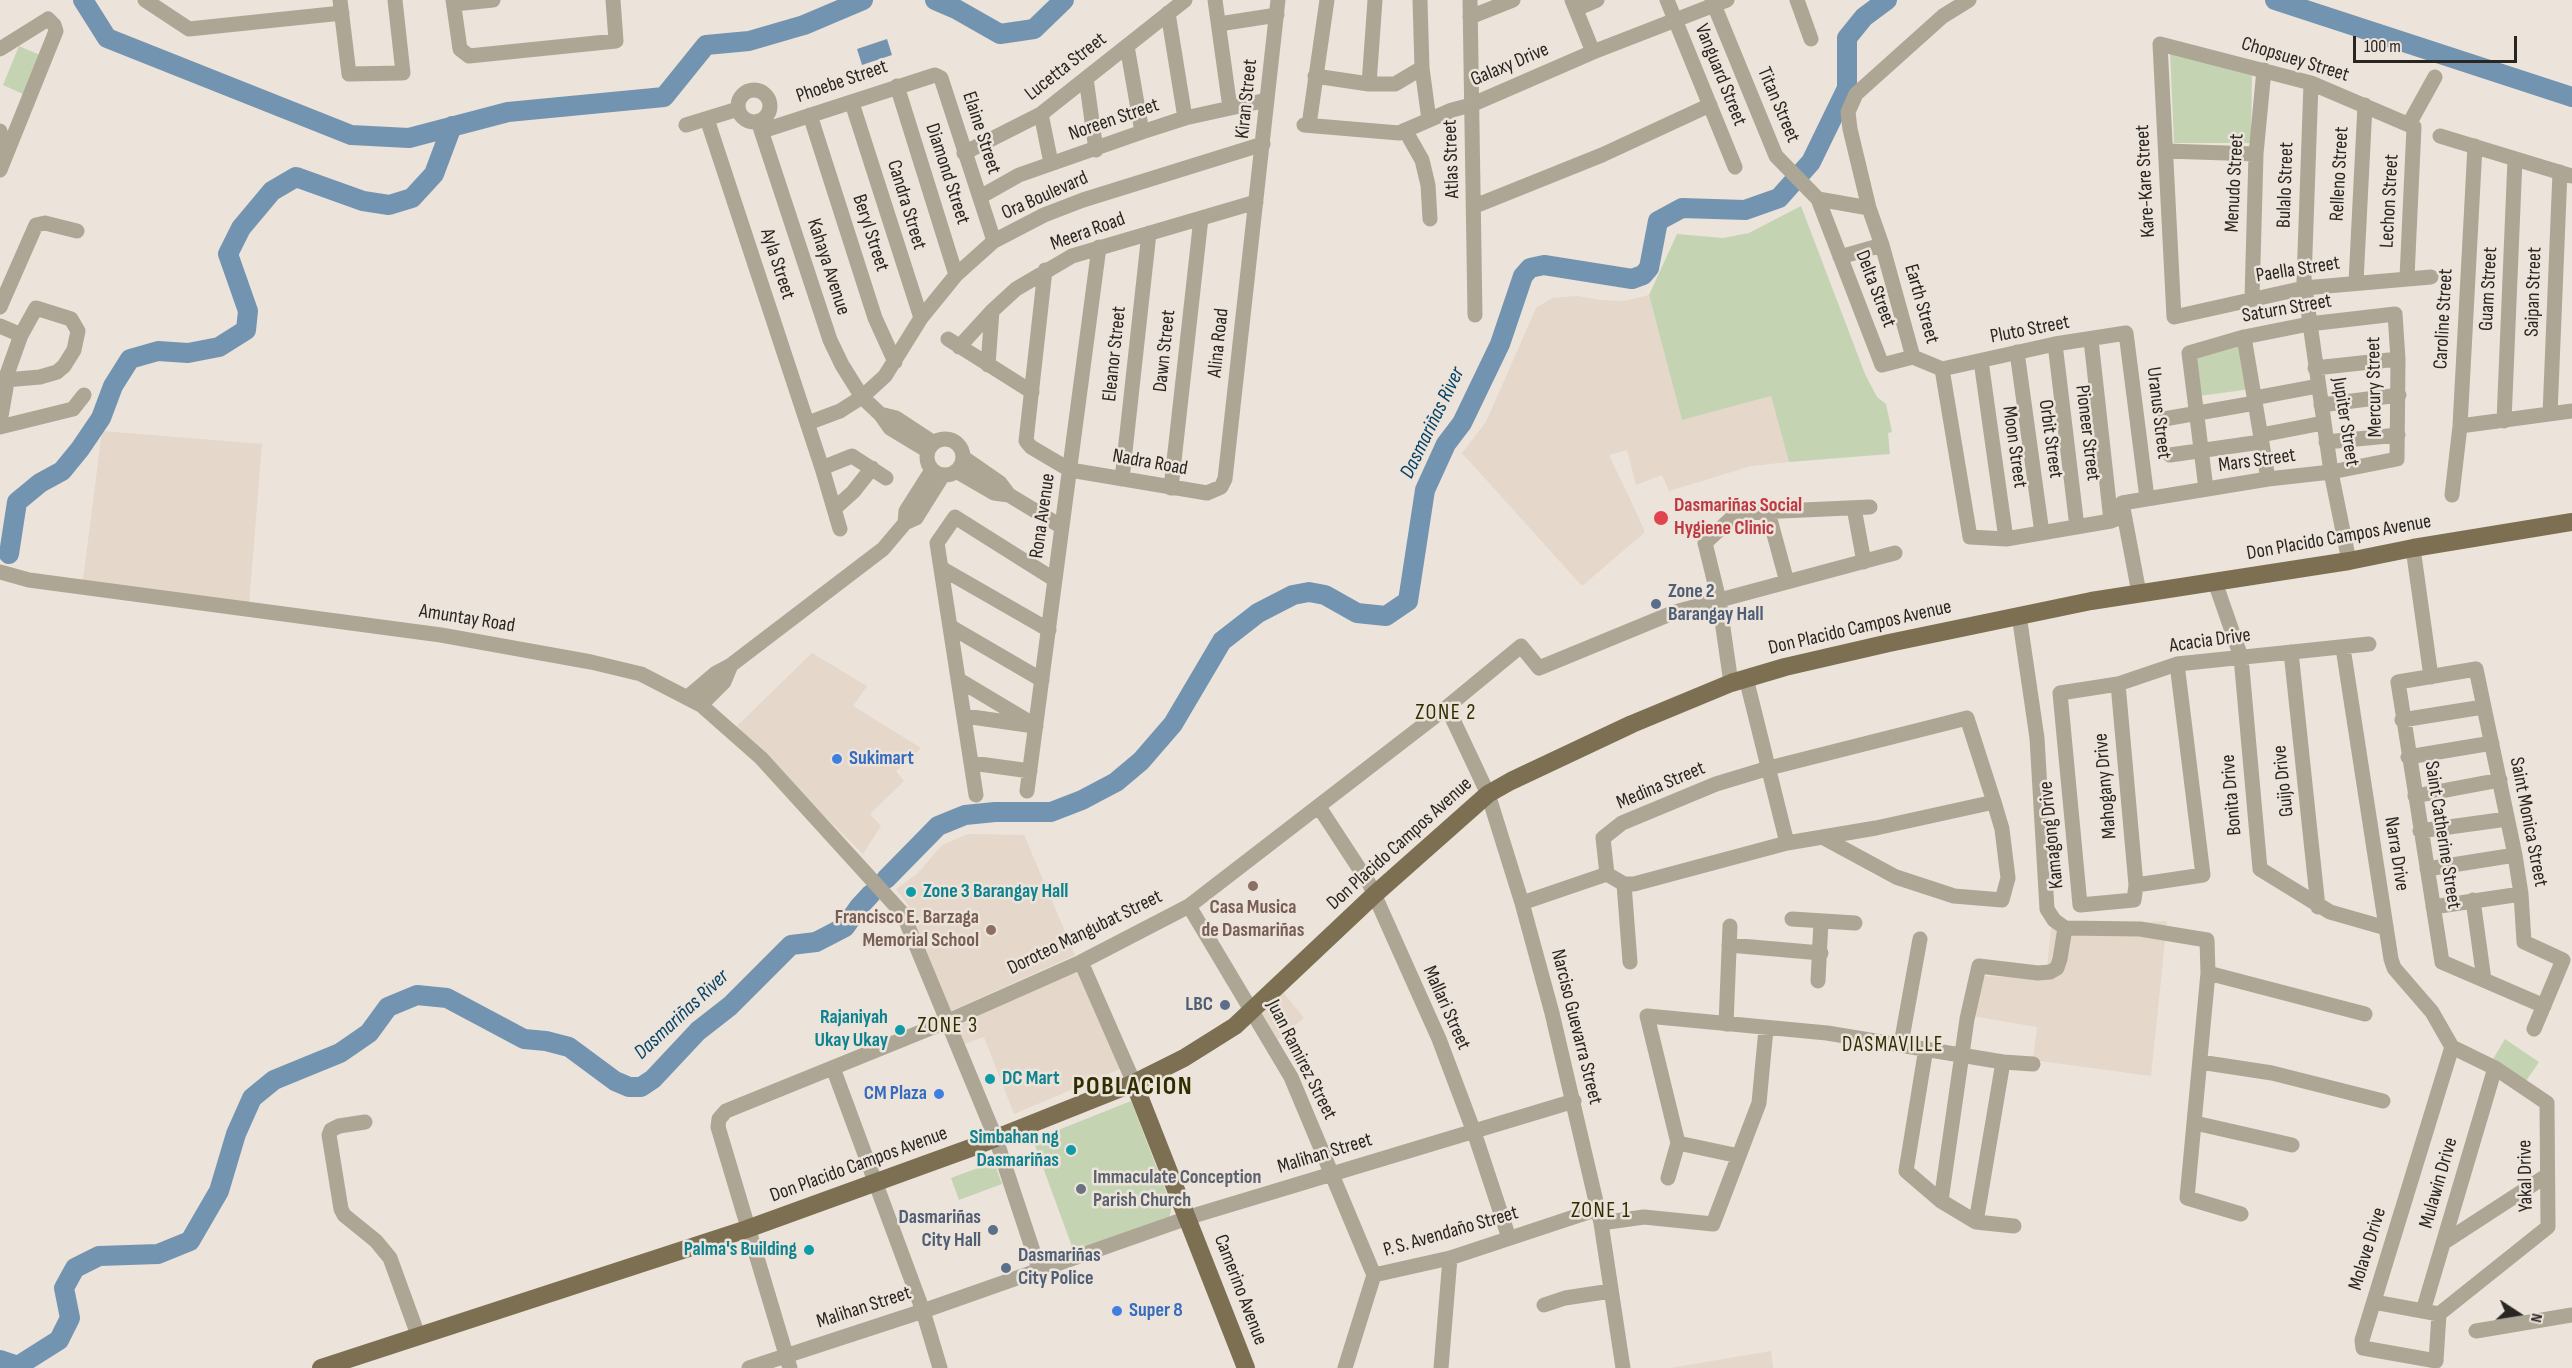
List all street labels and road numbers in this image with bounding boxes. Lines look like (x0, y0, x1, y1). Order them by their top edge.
street label: Vanguard Street (1689, 21, 1751, 129)
street label: Lucetta Street (1020, 28, 1112, 106)
street label: Chopsuey Street (2238, 32, 2352, 88)
street label: Galaxy Drive (1467, 38, 1553, 92)
street label: Phoebe Street (793, 55, 891, 109)
street label: Kiran Street (1231, 58, 1263, 140)
street label: Titan Street (1751, 64, 1805, 146)
street label: Elaine Street (956, 89, 1006, 177)
street label: Noreen Street (1066, 93, 1162, 147)
street label: Atlas Street (1439, 119, 1465, 199)
street label: Diamond Street (919, 121, 975, 227)
street label: Kare-Kare Street (2131, 124, 2161, 238)
street label: Relleno Street (2326, 126, 2354, 222)
street label: Menudo Street (2220, 133, 2250, 233)
street label: Bulalo Street (2273, 142, 2299, 228)
street label: Lechon Street (2376, 153, 2404, 249)
street label: Candra Street (881, 157, 931, 253)
street label: Ora Boulevard (998, 166, 1092, 226)
street label: Beryl Street (846, 191, 894, 275)
street label: Meera Road (1047, 207, 1129, 257)
street label: Kahaya Avenue (801, 216, 855, 318)
street label: Ayla Street (754, 226, 800, 302)
street label: Guam Street (2475, 246, 2503, 332)
street label: Delta Street (1849, 247, 1901, 331)
street label: Saipan Street (2520, 247, 2548, 337)
street label: Paella Street (2254, 252, 2342, 288)
street label: Earth Street (1898, 261, 1944, 347)
street label: Caroline Street (2429, 268, 2459, 370)
street label: Saturn Street (2240, 289, 2334, 329)
street label: Eleanor Street (1098, 305, 1132, 403)
street label: Alina Road (1203, 307, 1235, 379)
street label: Dawn Street (1149, 309, 1181, 393)
street label: Pluto Street (1988, 311, 2072, 349)
street label: Mercury Street (2362, 336, 2388, 438)
street label: Uranus Street (2140, 366, 2176, 460)
street label: Jupiter Street (2326, 376, 2364, 468)
street label: Pioneer Street (2069, 384, 2105, 482)
street label: Orbit Street (2033, 398, 2067, 480)
street label: Moon Street (1996, 405, 2032, 489)
street label: Mars Street (2217, 444, 2297, 478)
street label: Nadra Road (1111, 445, 1189, 481)
street label: Rona Avenue (1025, 472, 1061, 560)
street label: Don Placido Campos Avenue (2245, 510, 2433, 566)
street label: Don Placido Campos Avenue (1766, 595, 1954, 661)
street label: Amuntay Road (417, 600, 517, 638)
street label: Acacia Drive (2168, 623, 2252, 659)
street label: Mahogany Drive (2089, 732, 2123, 840)
street label: Guijo Drive (2268, 744, 2300, 818)
street label: Bonita Drive (2217, 753, 2247, 837)
street label: Saint Monica Street (2504, 755, 2552, 889)
street label: Medina Street (1613, 757, 1709, 815)
street label: Saint Catherine Street (2418, 759, 2466, 911)
street label: Don Placido Campos Avenue (1322, 773, 1478, 915)
street label: Kamagong Drive (2034, 780, 2070, 890)
street label: Narra Drive (2378, 815, 2414, 893)
street label: Doroteo Mangubat Street (1004, 885, 1166, 981)
street label: Narciso Guevarra Street (1545, 947, 1607, 1107)
street label: Mallari Street (1417, 962, 1475, 1054)
street label: Juan Ramirez Street (1261, 996, 1341, 1124)
street label: Don Placido Campos Avenue (767, 1122, 951, 1208)
street label: Malihan Street (1275, 1128, 1375, 1180)
street label: Mulawin Drive (2415, 1135, 2463, 1231)
street label: Yakal Drive (2513, 1140, 2539, 1212)
street label: P. S. Avendaño Street (1381, 1201, 1521, 1263)
street label: Molave Drive (2344, 1205, 2392, 1293)
street label: Camerino Avenue (1208, 1231, 1272, 1349)
street label: Malihan Street (814, 1282, 914, 1334)

